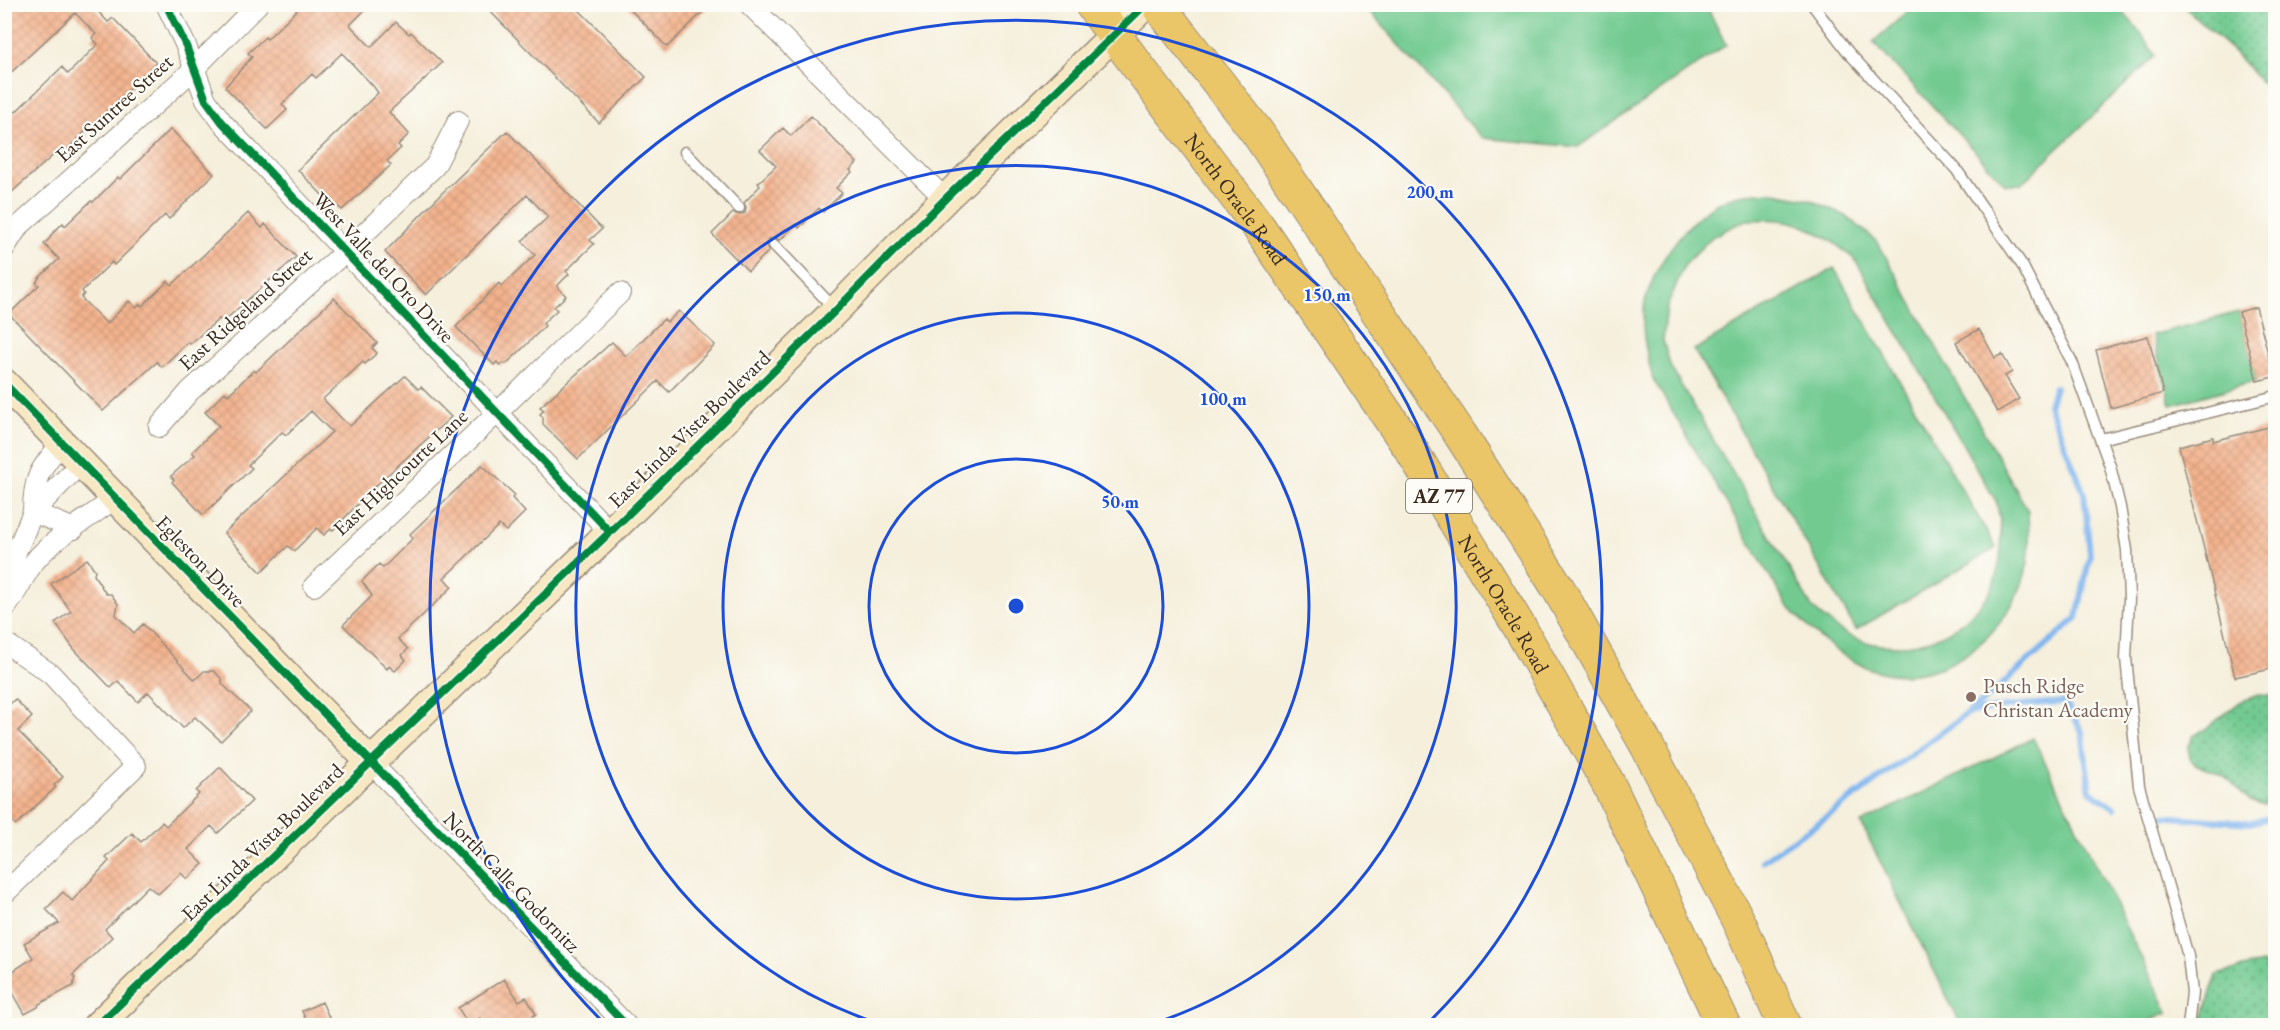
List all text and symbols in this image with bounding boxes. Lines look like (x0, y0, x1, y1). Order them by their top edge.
street label: East Suntree Street (49, 48, 179, 168)
street label: North Oracle Road (1179, 127, 1294, 270)
text: 200 m (1406, 180, 1454, 203)
street label: West Valle del Oro Drive (307, 186, 461, 348)
street label: East Ridgeland Street (172, 242, 318, 376)
text: 150 m (1303, 283, 1351, 306)
street label: East Linda Vista Boulevard (602, 344, 776, 514)
text: 100 m (1199, 387, 1247, 410)
street label: East Highcourte Lane (327, 402, 473, 542)
road number: AZ 77 (1406, 479, 1472, 513)
text: 50 m (1101, 490, 1139, 513)
street label: Egleston Drive (150, 509, 252, 613)
street label: North Oracle Road (1453, 529, 1556, 678)
centre of rings (1006, 596, 1026, 616)
place label: Pusch Ridge Christan Academy (1983, 672, 2133, 723)
marker: Pusch Ridge Christan Academy (1964, 690, 1978, 704)
street label: East Linda Vista Boulevard (175, 757, 349, 927)
street label: North Calle Godornitz (438, 806, 586, 958)

